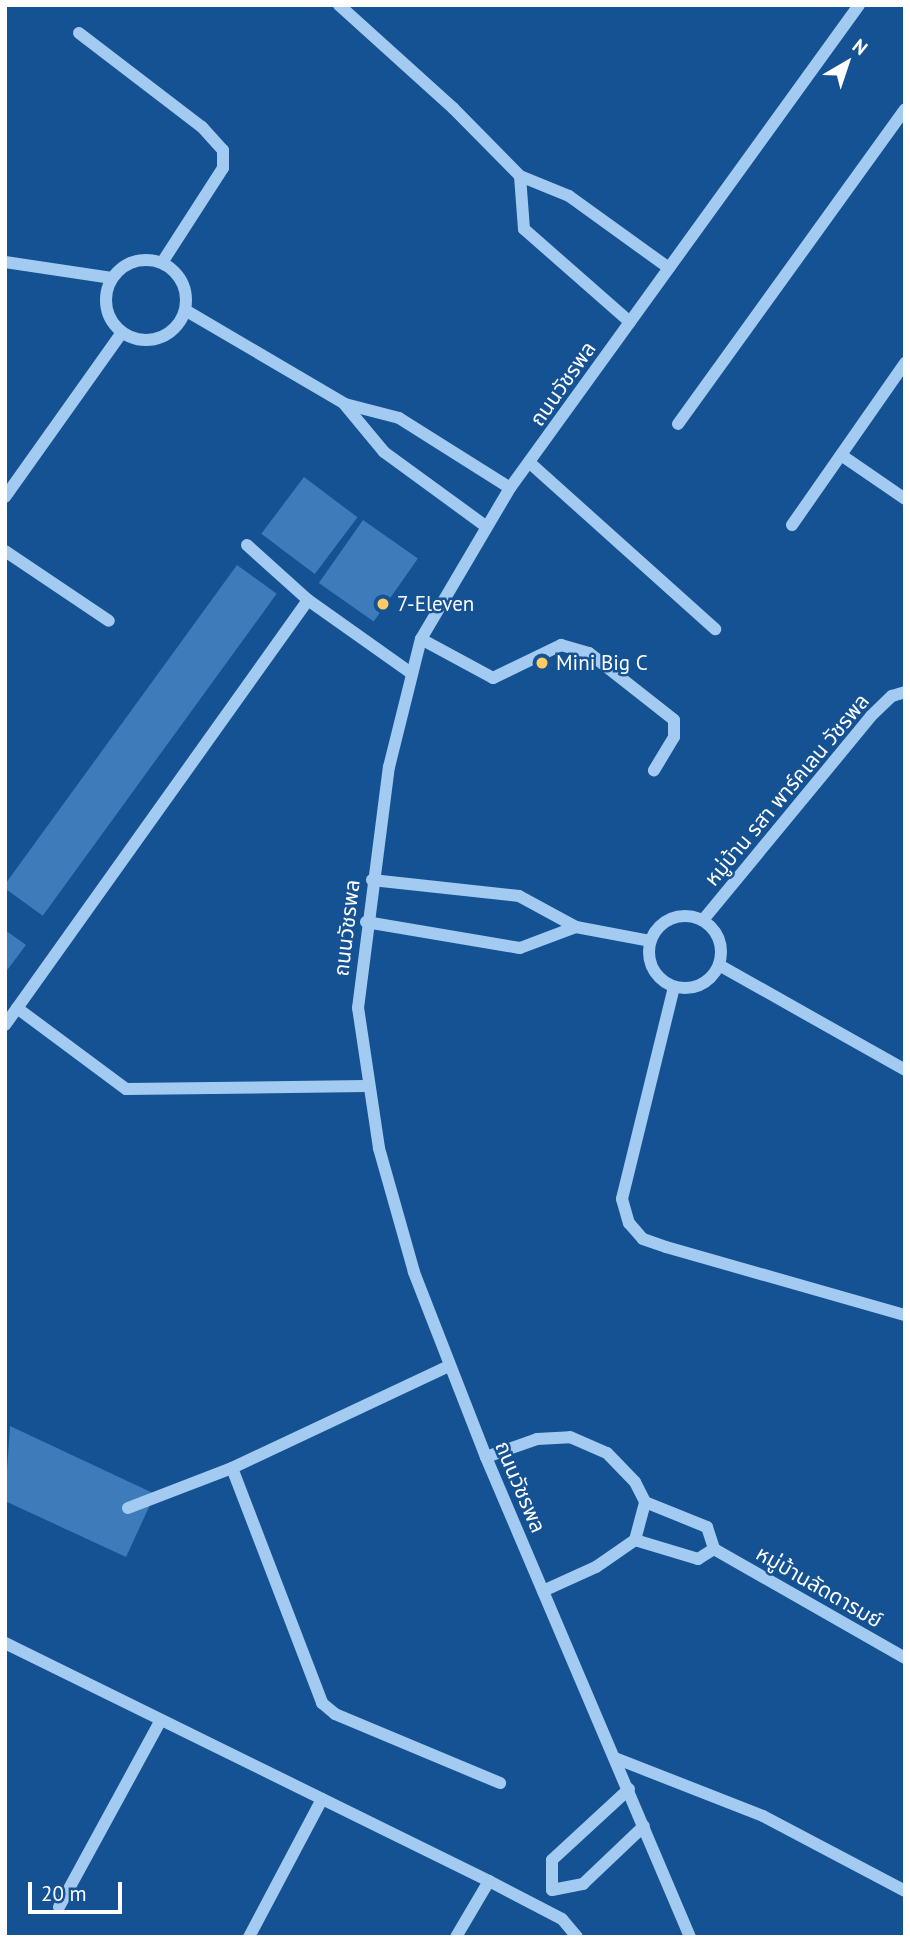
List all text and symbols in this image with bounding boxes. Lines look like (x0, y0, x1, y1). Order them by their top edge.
north arrow (812, 28, 882, 98)
text: N (848, 33, 873, 60)
street label: ถนนวัชรพล (525, 337, 601, 431)
place label: 7-Eleven (397, 591, 474, 617)
marker: 7-Eleven (375, 596, 391, 612)
place label: Mini Big C (556, 650, 648, 676)
marker: Mini Big C (534, 655, 550, 671)
street label: หมู่บ้าน รสา พาร์คเลน วัชรพล (699, 689, 875, 891)
street label: ถนนวัชรพล (329, 878, 365, 978)
street label: ถนนวัชรพล (489, 1437, 551, 1537)
street label: หมู่บ้านลัดดารมย์ (752, 1541, 886, 1633)
scale bar (32, 1868, 126, 1912)
text: 20 m (41, 1880, 87, 1907)

